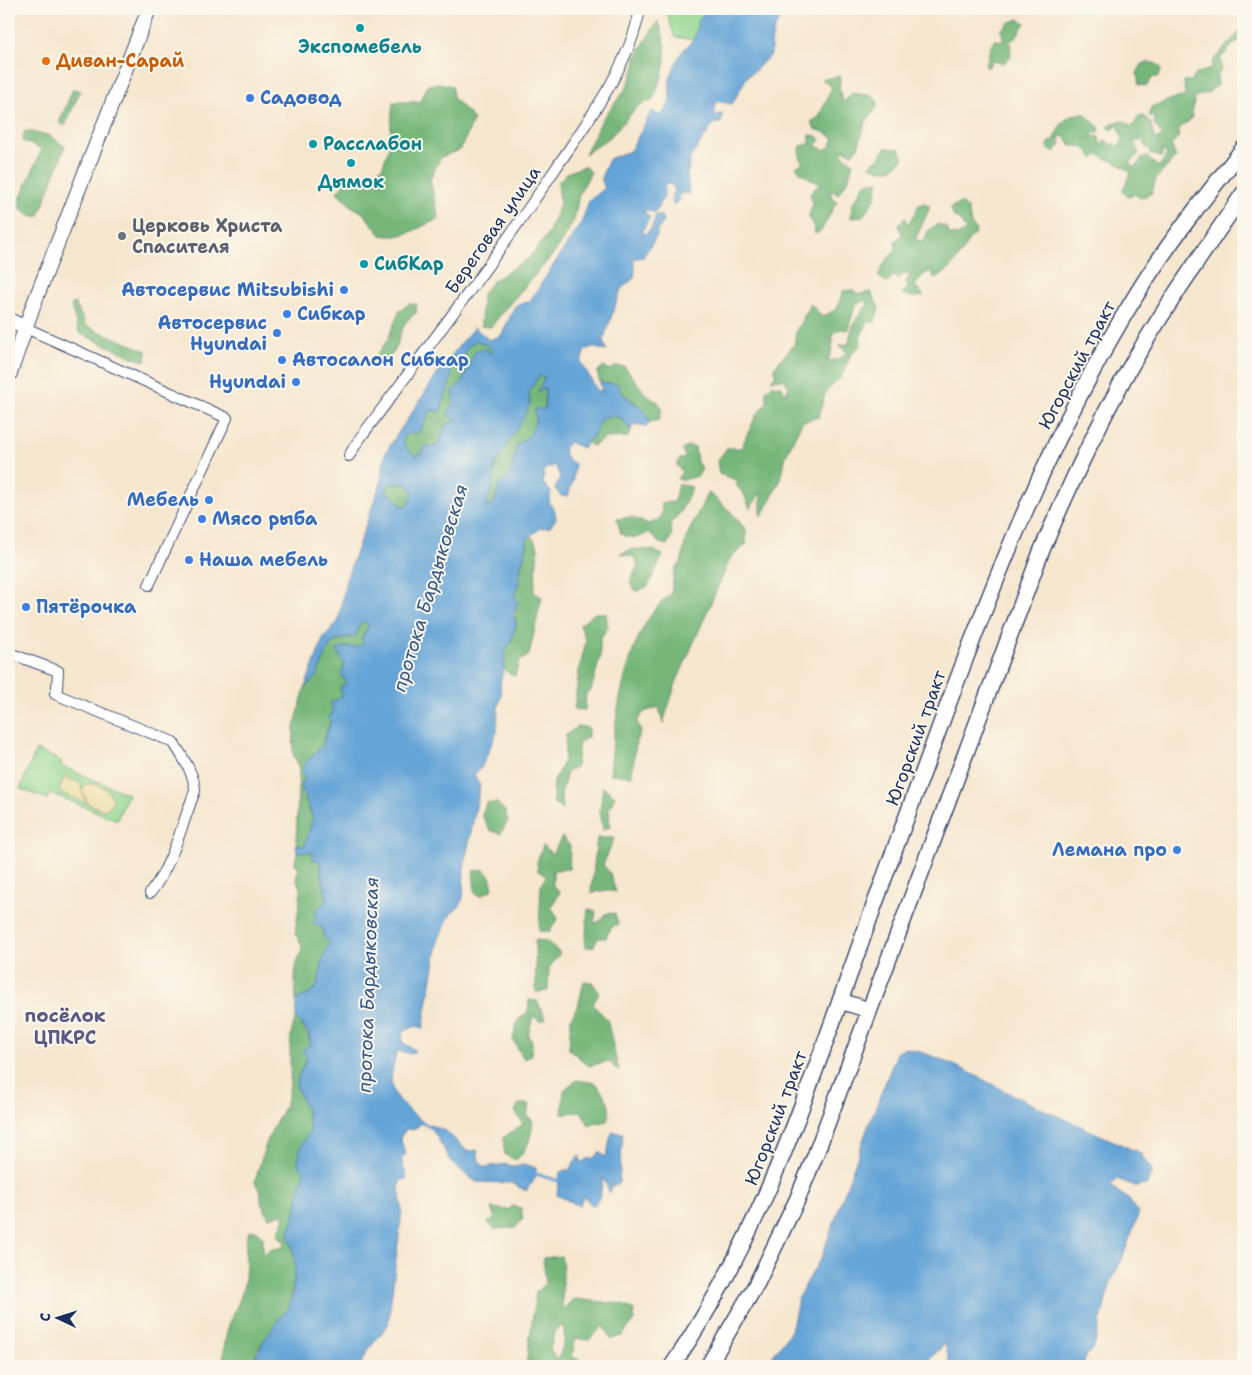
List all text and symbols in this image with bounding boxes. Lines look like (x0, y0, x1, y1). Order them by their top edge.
marker: Экспомебель (354, 22, 366, 34)
place label: Экспомебель (298, 35, 422, 59)
place label: Диван-Сарай (56, 49, 185, 73)
marker: Диван-Сарай (40, 55, 52, 67)
place label: Садовод (260, 86, 342, 110)
marker: Садовод (244, 92, 256, 104)
place label: Расслабон (323, 132, 422, 156)
marker: Расслабон (307, 138, 319, 150)
marker: Дымок (345, 157, 357, 169)
street label: Береговая улица (440, 161, 546, 299)
place label: Дымок (318, 170, 384, 194)
place label: Церковь Христа Спасителя (132, 214, 283, 259)
marker: Церковь Христа Спасителя (116, 230, 128, 242)
place label: СибКар (374, 252, 444, 276)
marker: СибКар (358, 258, 370, 270)
place label: Автосервис Mitsubishi (121, 278, 334, 302)
marker: Автосервис Mitsubishi (338, 284, 350, 296)
street label: Югорский тракт (1033, 296, 1121, 433)
place label: Сибкар (297, 302, 366, 326)
marker: Сибкар (281, 308, 293, 320)
place label: Автосервис Hyundai (157, 311, 267, 356)
marker: Автосервис Hyundai (271, 327, 283, 339)
place label: Автосалон Сибкар (292, 348, 469, 372)
marker: Автосалон Сибкар (276, 354, 288, 366)
place label: Hyundai (209, 370, 286, 394)
marker: Hyundai (290, 376, 302, 388)
water label: протока Бардыковская (387, 481, 473, 695)
place label: Мебель (127, 488, 199, 512)
marker: Мебель (203, 494, 215, 506)
place label: Мясо рыба (212, 507, 318, 531)
marker: Мясо рыба (196, 513, 208, 525)
place label: Наша мебель (199, 548, 328, 572)
marker: Наша мебель (183, 554, 195, 566)
place label: Пятёрочка (36, 595, 137, 619)
marker: Пятёрочка (20, 601, 32, 613)
street label: Югорский тракт (880, 666, 952, 809)
place label: Лемана про (1052, 838, 1167, 862)
marker: Лемана про (1171, 844, 1183, 856)
water label: протока Бардыковская (352, 877, 384, 1093)
district label: посёлок ЦПКРС (24, 1003, 106, 1050)
street label: Югорский тракт (739, 1047, 813, 1189)
north arrow (32, 1292, 82, 1342)
text: С (36, 1312, 54, 1322)

